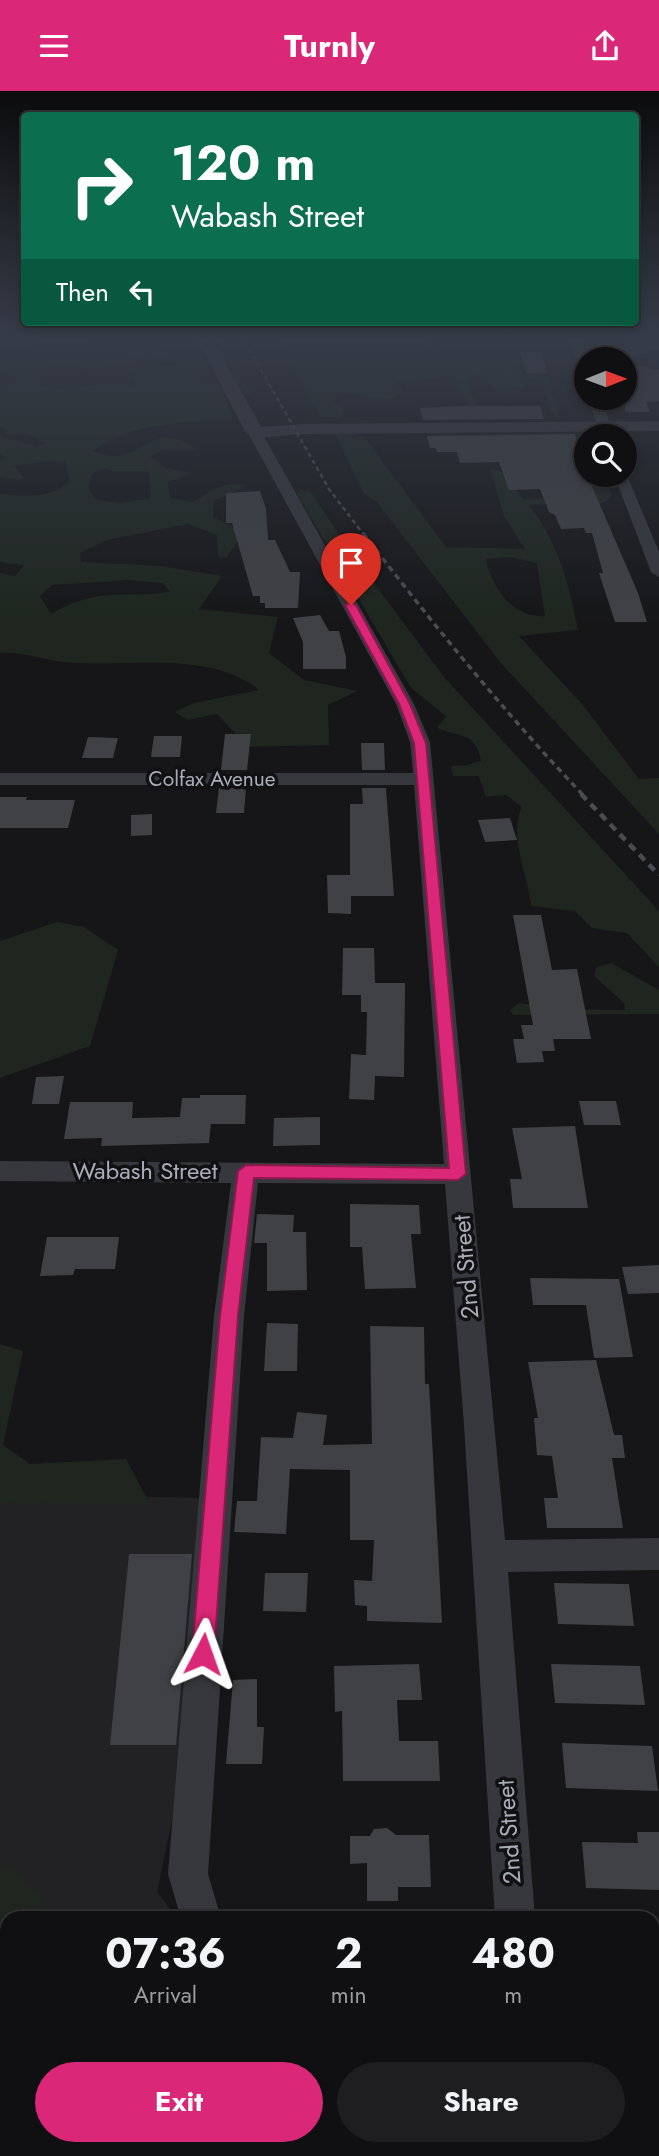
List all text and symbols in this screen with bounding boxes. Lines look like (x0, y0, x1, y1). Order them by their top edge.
text: Turnly (284, 23, 375, 69)
icon: menu (35, 27, 73, 65)
icon: share (586, 27, 624, 65)
text: 120 m (171, 128, 315, 198)
icon: right (56, 140, 147, 231)
text: Wabash Street (171, 193, 364, 239)
text: Then (56, 273, 109, 311)
icon: left (123, 273, 161, 311)
north arrow (574, 347, 637, 409)
map controls (574, 347, 637, 487)
button: search (574, 424, 637, 487)
pin (321, 533, 381, 605)
icon: arrive (332, 544, 370, 582)
street label: Colfax Avenue (148, 764, 276, 794)
street label: Wabash Street (73, 1153, 218, 1188)
street label: 2nd Street (443, 1213, 487, 1321)
position arrow (166, 1617, 240, 1691)
street label: 2nd Street (487, 1779, 530, 1885)
text: 07:36 (105, 1923, 226, 1984)
text: 2 (335, 1923, 362, 1984)
text: 480 (472, 1923, 555, 1984)
text: Arrival (134, 1978, 197, 2012)
text: min (331, 1978, 367, 2012)
text: m (504, 1978, 522, 2012)
button: Exit (35, 2062, 323, 2142)
button: Share (337, 2062, 625, 2142)

